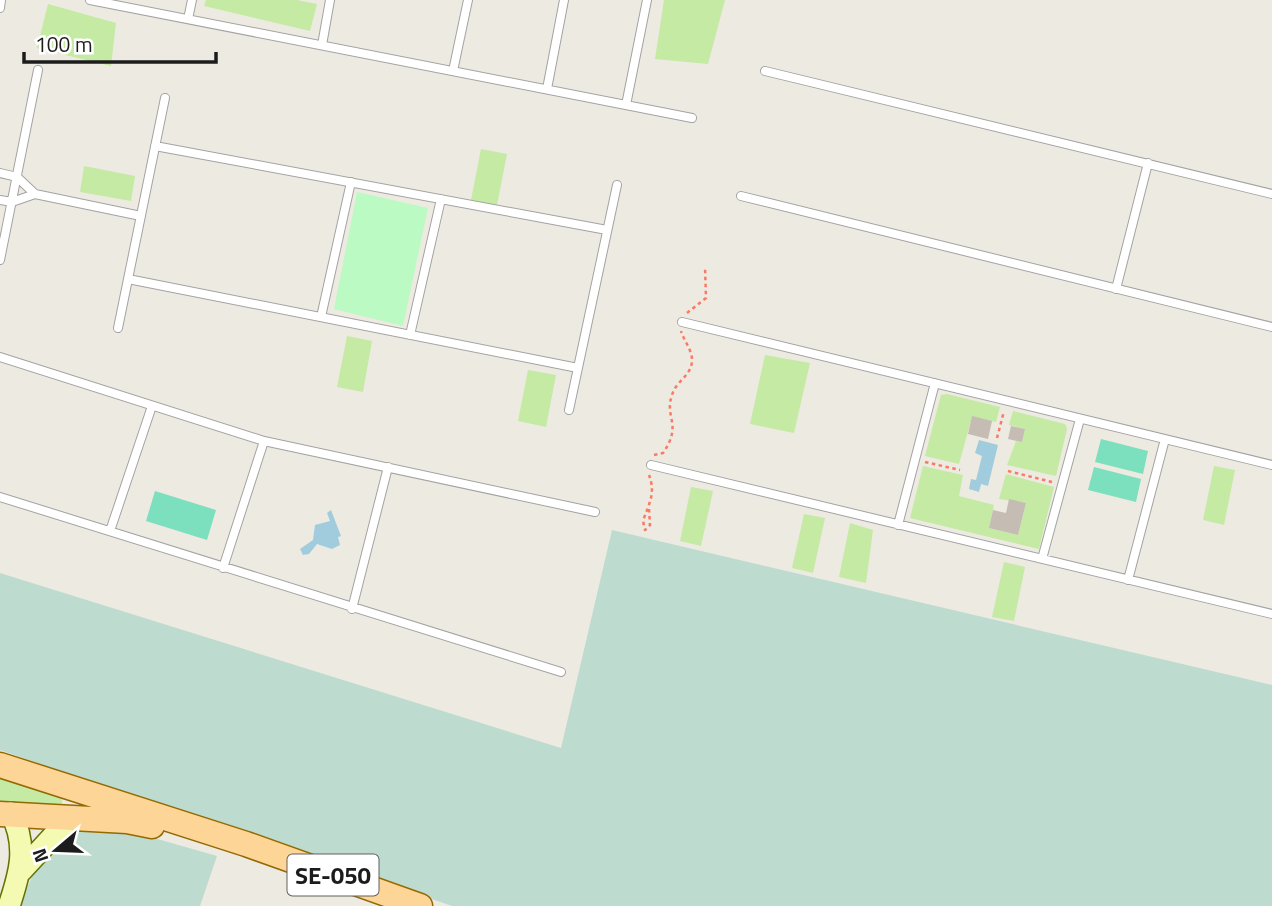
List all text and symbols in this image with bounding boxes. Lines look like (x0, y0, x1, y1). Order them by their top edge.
scale bar (24, 21, 217, 65)
text: 100 m (35, 28, 92, 60)
north arrow (21, 815, 91, 885)
text: N (24, 845, 55, 867)
road number: SE-050 (288, 854, 378, 896)

